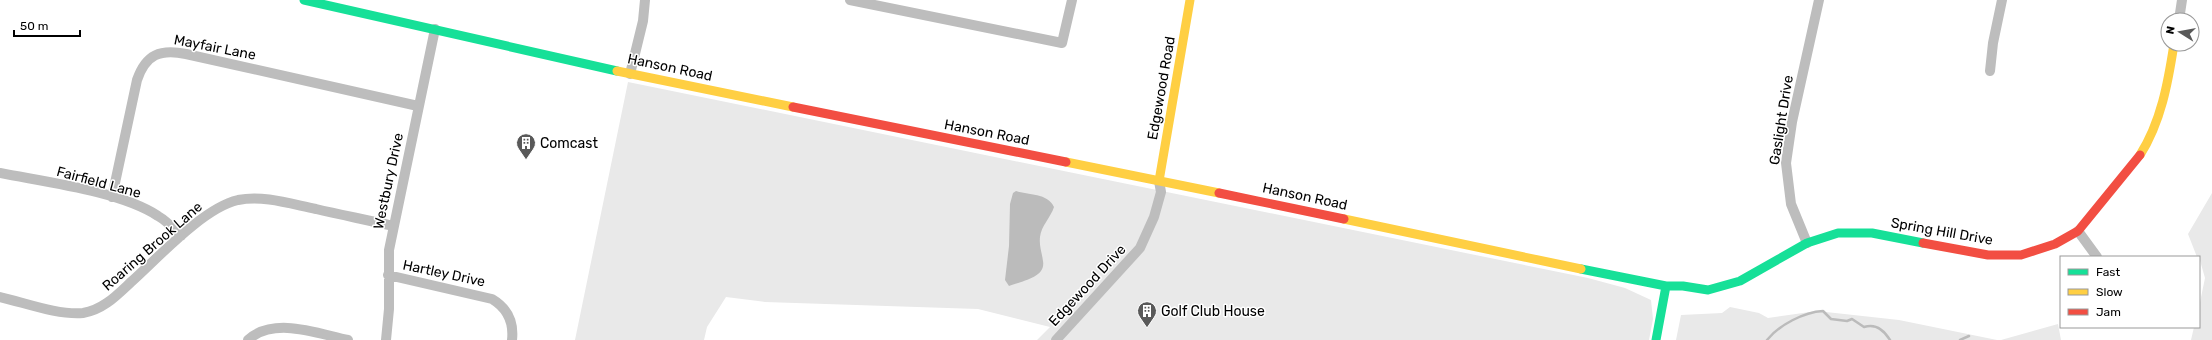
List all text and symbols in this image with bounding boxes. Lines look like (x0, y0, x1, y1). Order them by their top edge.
scale bar (14, 12, 80, 38)
north arrow (2160, 12, 2200, 52)
text: 50 m (20, 19, 48, 33)
text: N (2164, 25, 2178, 35)
street label: Mayfair Lane (172, 31, 258, 64)
street label: Edgewood Road (1144, 35, 1179, 141)
street label: Hanson Road (626, 50, 714, 85)
street label: Gaslight Drive (1766, 74, 1797, 166)
street label: Hanson Road (943, 116, 1031, 149)
street label: Westbury Drive (370, 131, 407, 231)
building icon: Comcast (515, 132, 537, 160)
place label: Comcast (540, 135, 598, 152)
street label: Fairfield Lane (55, 163, 143, 202)
street label: Hanson Road (1261, 179, 1349, 214)
street label: Roaring Brook Lane (99, 198, 206, 294)
street label: Spring Hill Drive (1890, 214, 1994, 249)
street label: Edgewood Drive (1045, 241, 1130, 330)
street label: Hartley Drive (401, 256, 487, 291)
legend (2060, 256, 2200, 328)
text: Fast (2096, 265, 2120, 279)
text: Slow (2096, 285, 2123, 299)
building icon: Golf Club House (1136, 300, 1158, 328)
place label: Golf Club House (1161, 303, 1265, 320)
text: Jam (2096, 305, 2121, 319)

